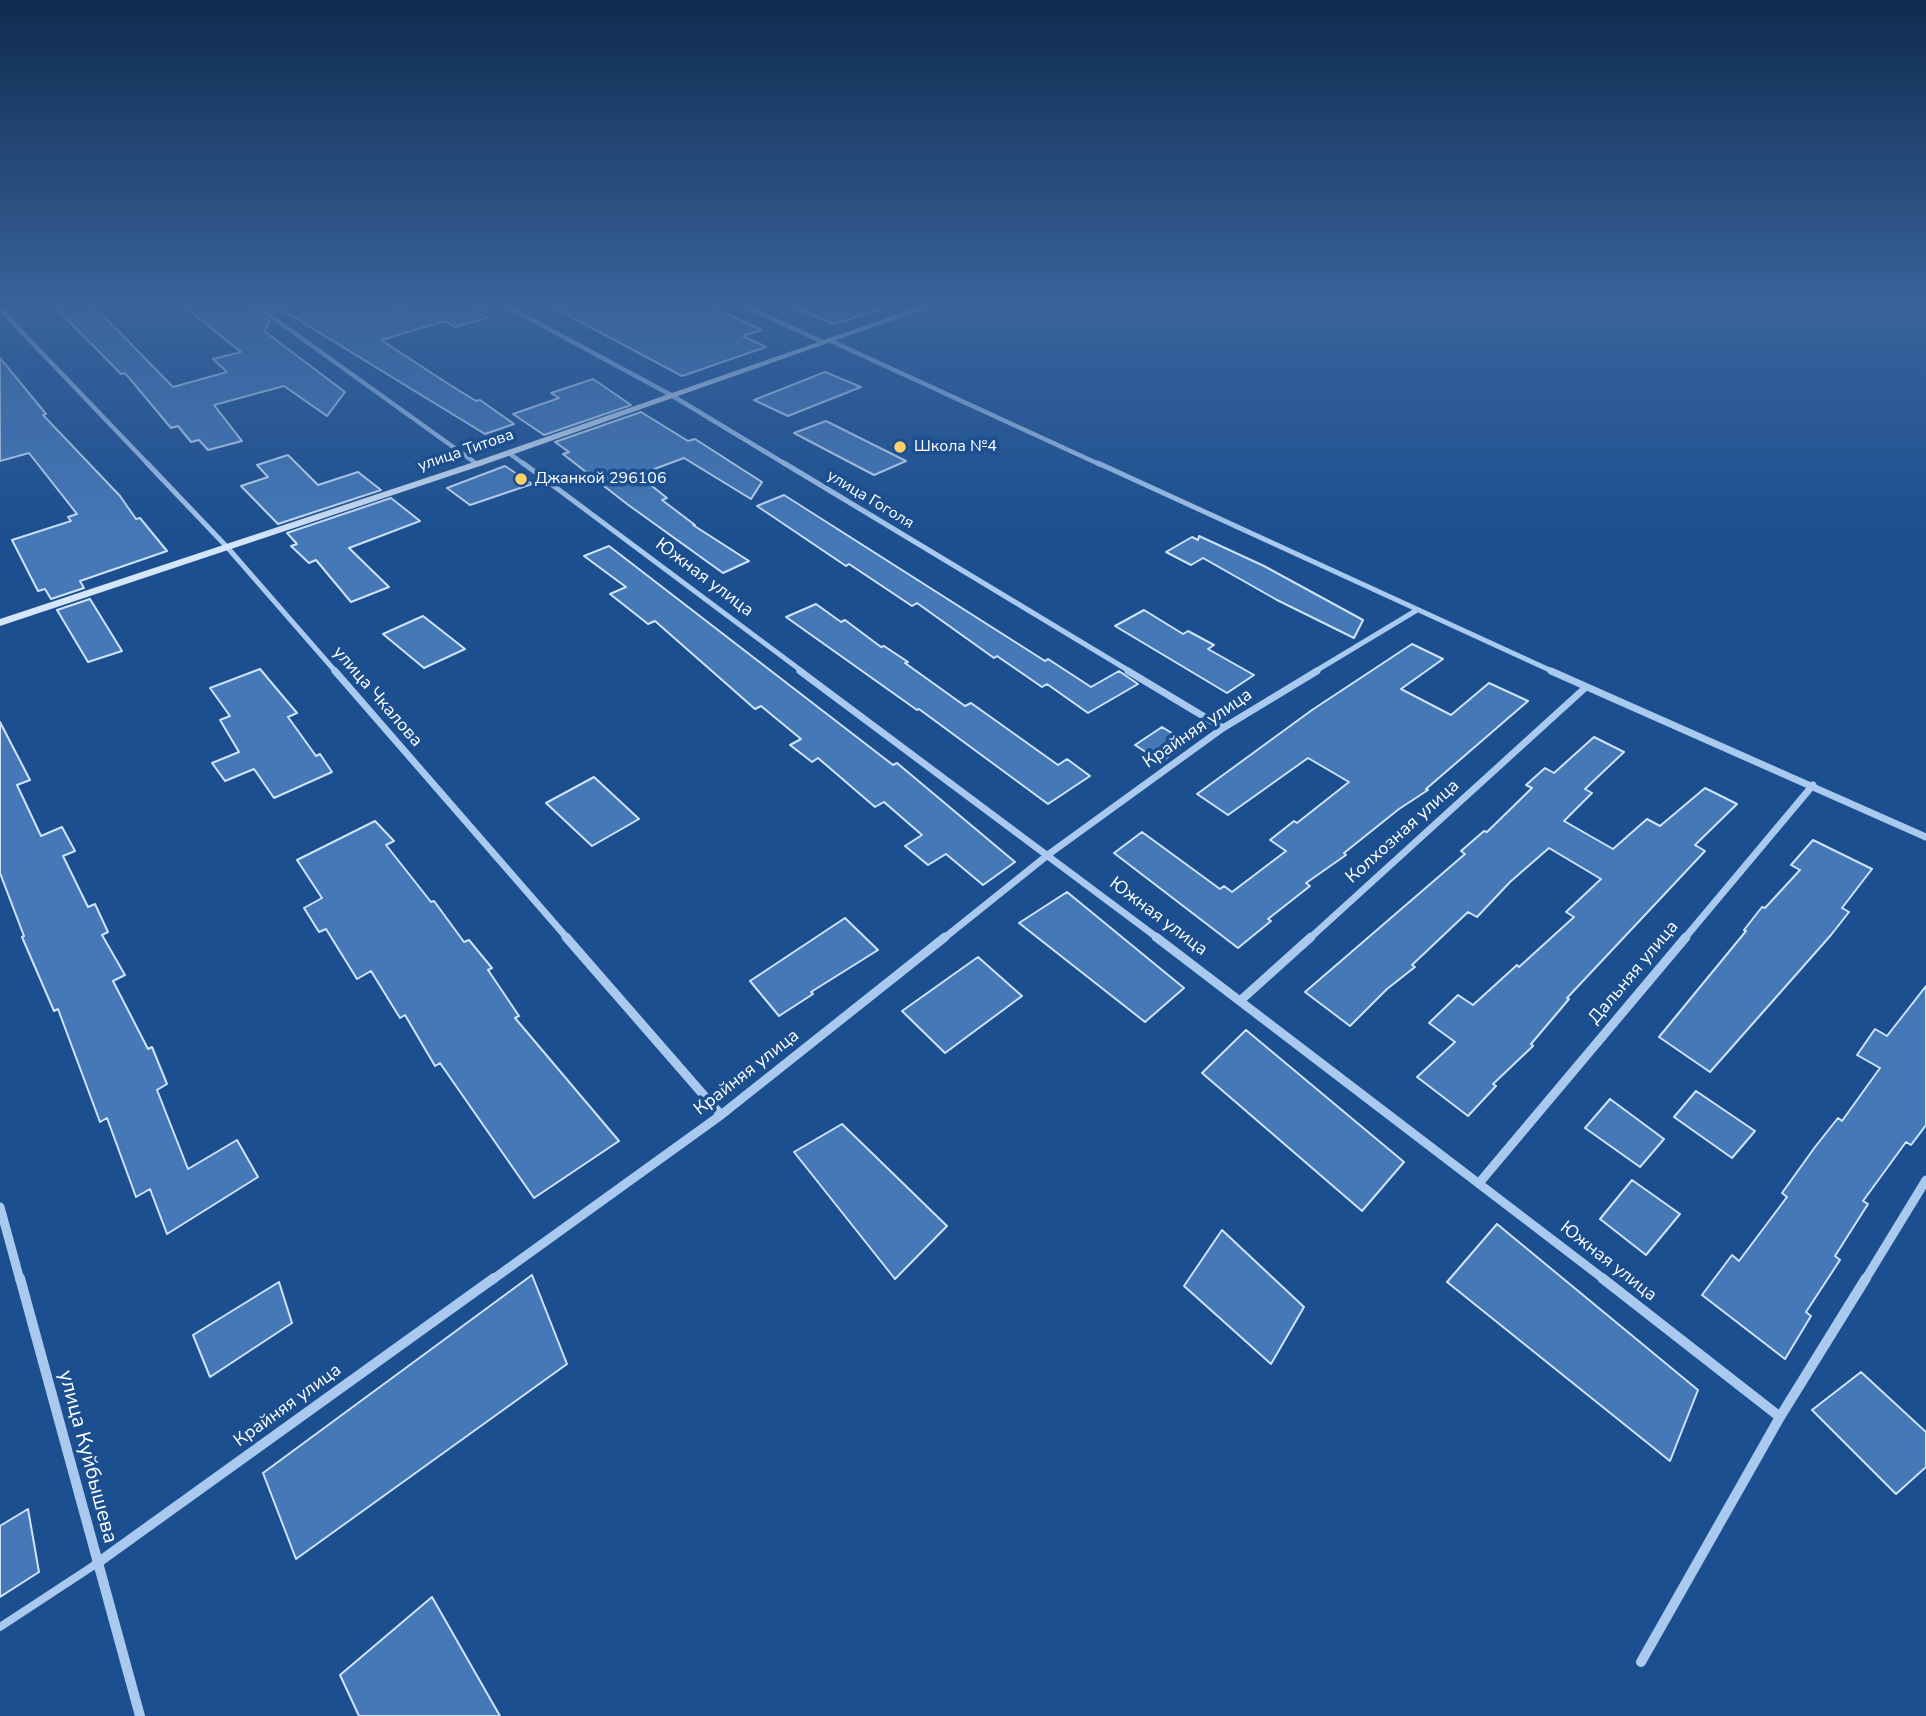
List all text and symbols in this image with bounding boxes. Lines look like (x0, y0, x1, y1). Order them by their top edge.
street label: улица Титова (416, 426, 516, 476)
place label: Школа №4 (914, 437, 997, 457)
marker: Школа №4 (892, 439, 908, 455)
street label: улица Гоголя (823, 466, 917, 534)
place label: Джанкой 296106 (535, 469, 667, 489)
marker: Джанкой 296106 (513, 471, 529, 487)
street label: Южная улица (651, 534, 757, 622)
street label: улица Чкалова (327, 642, 427, 752)
street label: Крайняя улица (1139, 684, 1257, 774)
street label: Колхозная улица (1342, 775, 1464, 889)
street label: Южная улица (1105, 873, 1211, 961)
street label: Дальняя улица (1584, 917, 1684, 1029)
street label: Крайняя улица (690, 1025, 804, 1121)
street label: Южная улица (1555, 1217, 1661, 1307)
street label: Крайняя улица (230, 1360, 346, 1452)
street label: улица Куйбышева (52, 1368, 122, 1546)

